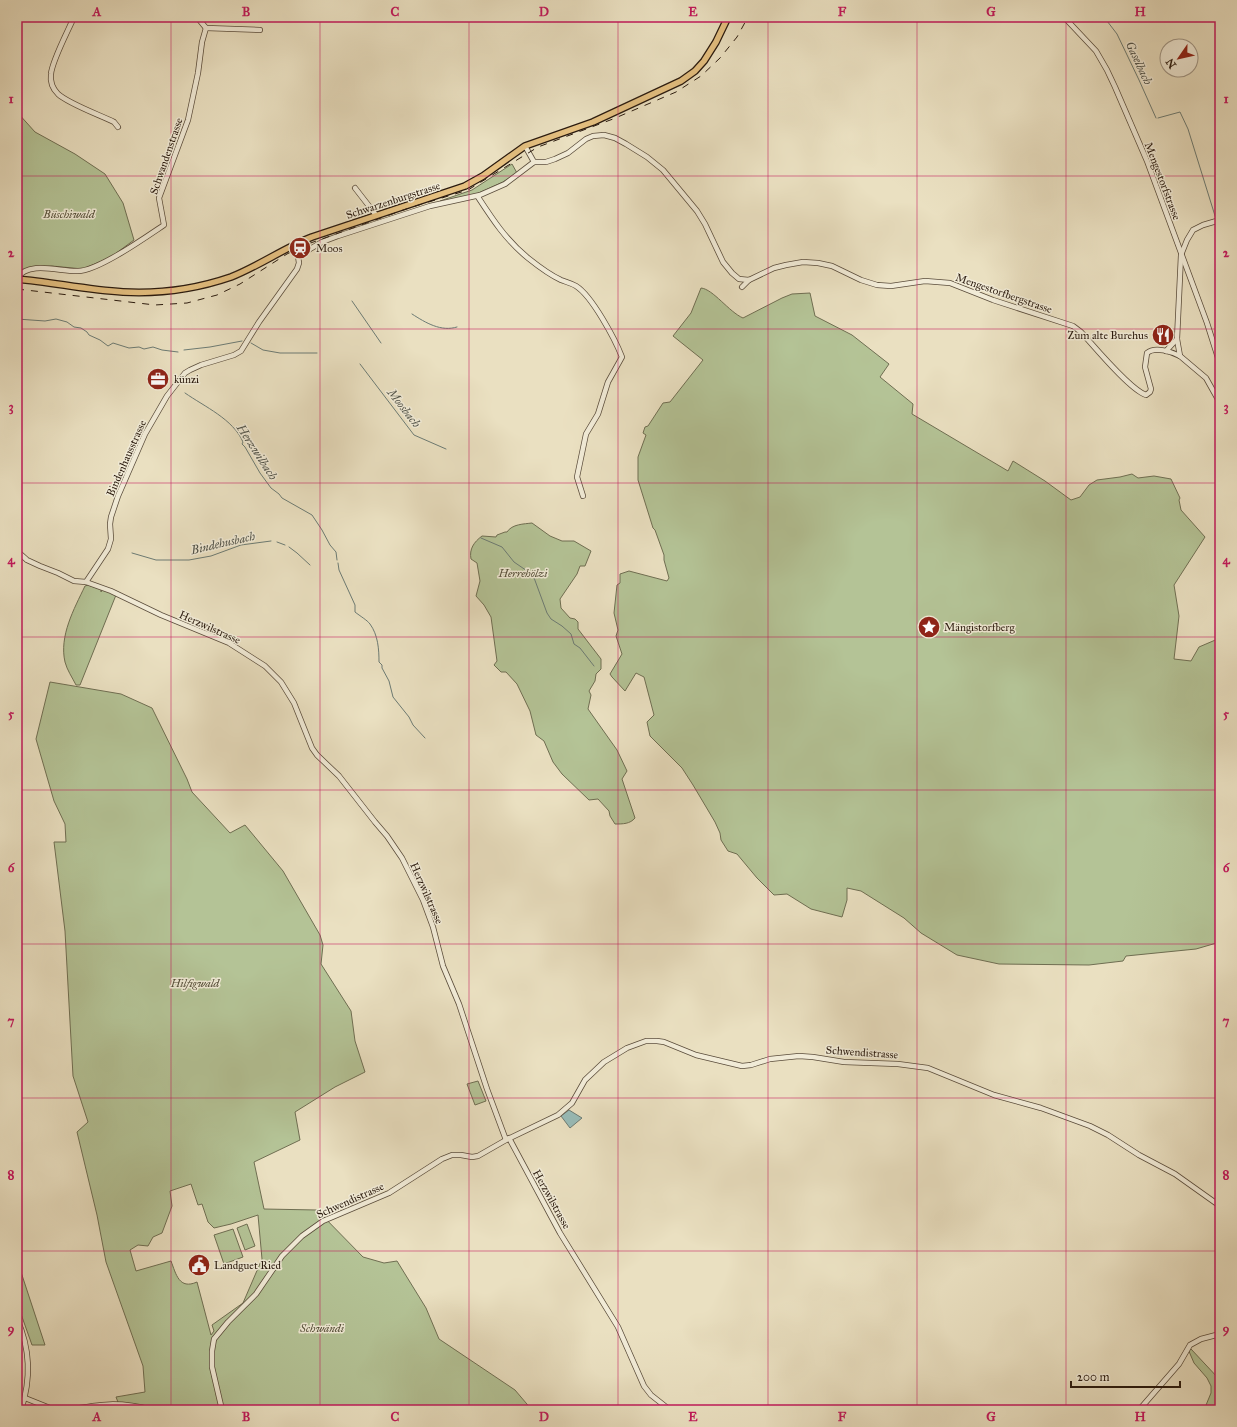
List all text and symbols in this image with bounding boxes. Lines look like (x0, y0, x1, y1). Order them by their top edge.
text: A (92, 4, 102, 20)
text: B (242, 4, 251, 20)
text: C (391, 4, 400, 20)
text: D (539, 4, 549, 20)
text: E (688, 4, 698, 20)
text: F (838, 4, 847, 20)
text: G (986, 4, 996, 20)
text: H (1134, 4, 1146, 20)
north arrow (1159, 38, 1199, 78)
water label: Gaselbach (1123, 39, 1155, 87)
text: N (1163, 55, 1179, 71)
text: 1 (8, 91, 14, 107)
text: 1 (1223, 91, 1229, 107)
street label: Schwandenstrasse (147, 116, 186, 196)
street label: Mengestorfstrasse (1142, 141, 1183, 222)
street label: Schwarzenburgstrasse (344, 179, 442, 222)
park label: Büschiwald (42, 208, 96, 221)
station icon: Moos (287, 235, 313, 261)
place label: Moos (316, 242, 342, 255)
text: 2 (8, 245, 15, 261)
text: 2 (1223, 245, 1230, 261)
street label: Mengestorfbergstrasse (954, 271, 1054, 316)
restaurant icon: Zum alte Burehus (1150, 322, 1176, 348)
place label: Zum alte Burehus (1068, 329, 1148, 342)
office icon: künzi (145, 366, 171, 392)
place label: künzi (174, 373, 199, 386)
water label: Moosbach (384, 385, 424, 430)
text: 3 (8, 399, 14, 415)
text: 3 (1223, 399, 1229, 415)
street label: Bindenhausstrasse (104, 418, 149, 498)
water label: Herzwilbach (233, 421, 280, 483)
water label: Bindehusbach (189, 529, 256, 557)
text: 4 (7, 552, 15, 568)
text: 4 (1222, 552, 1230, 568)
park label: Herrehölzi (498, 567, 548, 580)
street label: Herzwilstrasse (177, 608, 243, 647)
place icon: Mängistorfberg (916, 614, 942, 640)
place label: Mängistorfberg (944, 621, 1015, 634)
text: 5 (8, 706, 15, 722)
text: 5 (1223, 706, 1230, 722)
text: 6 (8, 860, 16, 876)
text: 6 (1223, 860, 1231, 876)
street label: Herzwilstrasse (407, 861, 446, 926)
park label: Hilfigwald (170, 977, 221, 990)
text: 7 (8, 1013, 15, 1029)
text: 7 (1223, 1013, 1230, 1029)
street label: Schwendistrasse (825, 1043, 899, 1062)
text: 8 (8, 1167, 15, 1183)
street label: Herzwilstrasse (530, 1167, 573, 1231)
text: 8 (1223, 1167, 1230, 1183)
street label: Schwendistrasse (314, 1180, 386, 1221)
public building icon: Landguet Ried (186, 1252, 212, 1278)
place label: Landguet Ried (214, 1259, 281, 1272)
text: 9 (8, 1321, 15, 1337)
text: 9 (1223, 1321, 1230, 1337)
park label: Schwändi (299, 1322, 345, 1335)
scale bar (1071, 1363, 1180, 1389)
text: 200 m (1077, 1370, 1110, 1384)
text: A (92, 1409, 102, 1425)
text: B (242, 1409, 251, 1425)
text: C (391, 1409, 400, 1425)
text: D (539, 1409, 549, 1425)
text: E (688, 1409, 698, 1425)
text: F (838, 1409, 847, 1425)
text: G (986, 1409, 996, 1425)
text: H (1134, 1409, 1146, 1425)

